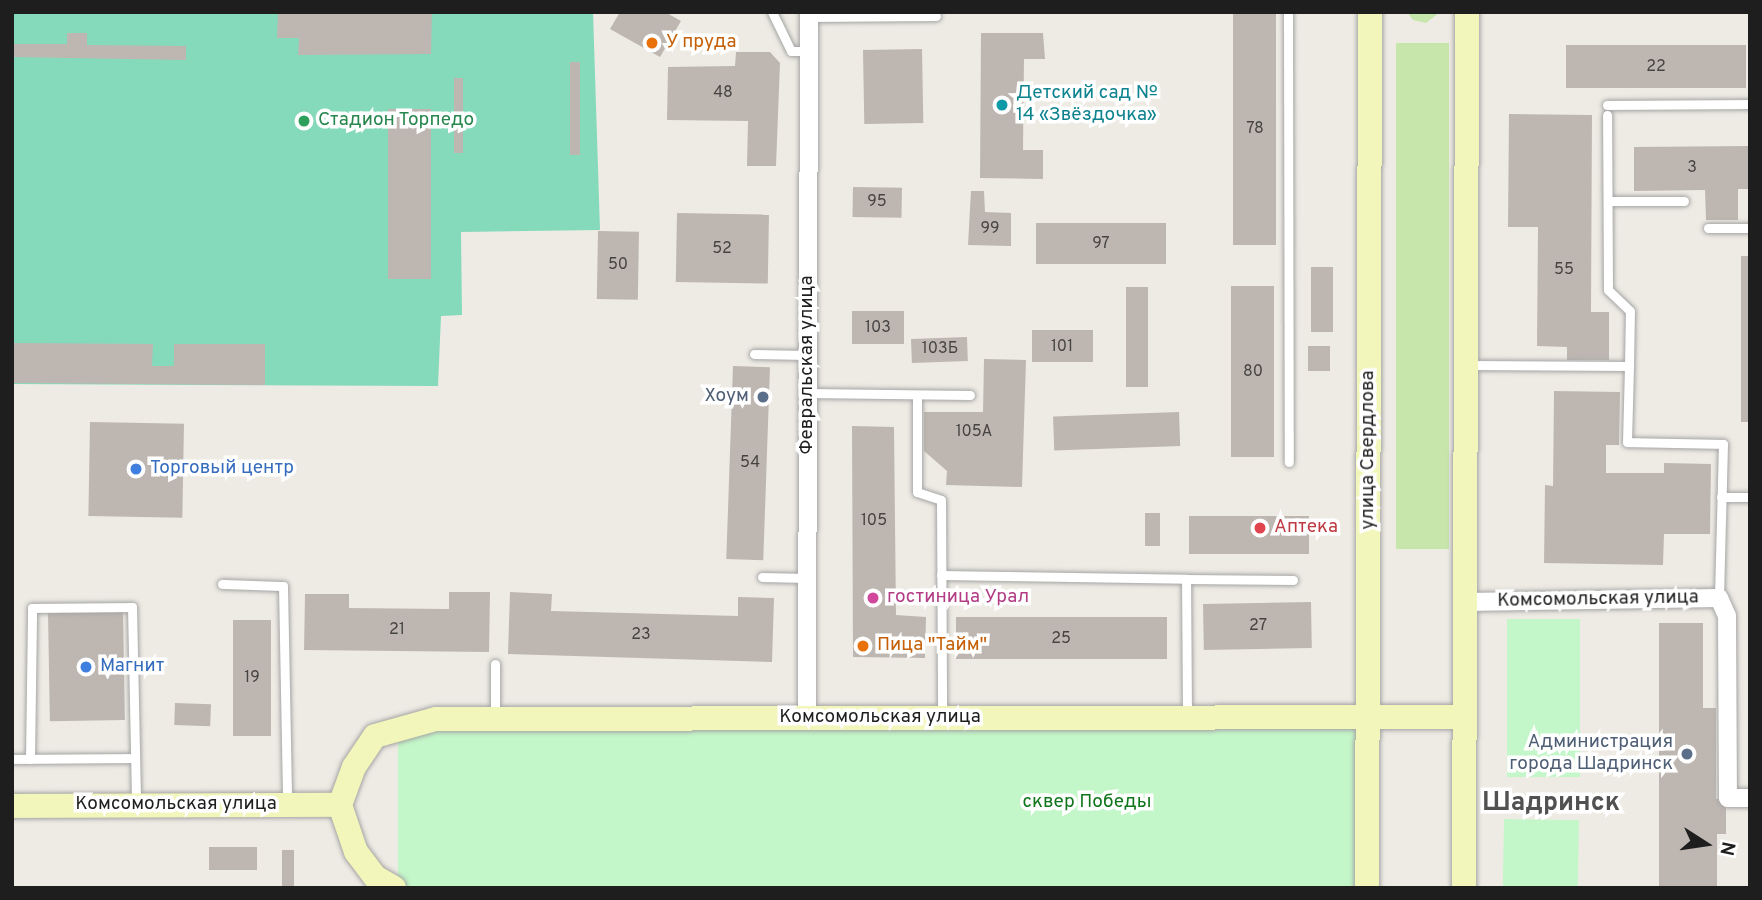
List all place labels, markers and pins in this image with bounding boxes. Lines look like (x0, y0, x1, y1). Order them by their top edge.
place label: У пруда (666, 32, 737, 54)
marker: У пруда (644, 35, 660, 51)
place label: Детский сад № 14 «Звёздочка» (1016, 83, 1158, 127)
marker: Детский сад № 14 «Звёздочка» (994, 97, 1010, 113)
place label: Стадион Торпедо (318, 110, 475, 132)
marker: Стадион Торпедо (296, 113, 312, 129)
place label: Хоум (705, 386, 749, 408)
marker: Хоум (755, 389, 771, 405)
place label: Торговый центр (150, 458, 294, 480)
marker: Торговый центр (128, 461, 144, 477)
place label: Аптека (1274, 517, 1338, 539)
marker: Аптека (1252, 520, 1268, 536)
place label: гостиница Урал (887, 587, 1029, 609)
marker: гостиница Урал (865, 590, 881, 606)
place label: Пица "Тайм" (877, 635, 987, 657)
marker: Пица "Тайм" (855, 638, 871, 654)
place label: Магнит (100, 656, 164, 678)
marker: Магнит (78, 659, 94, 675)
place label: Администрация города Шадринск (1509, 732, 1673, 776)
marker: Администрация города Шадринск (1679, 746, 1695, 762)

